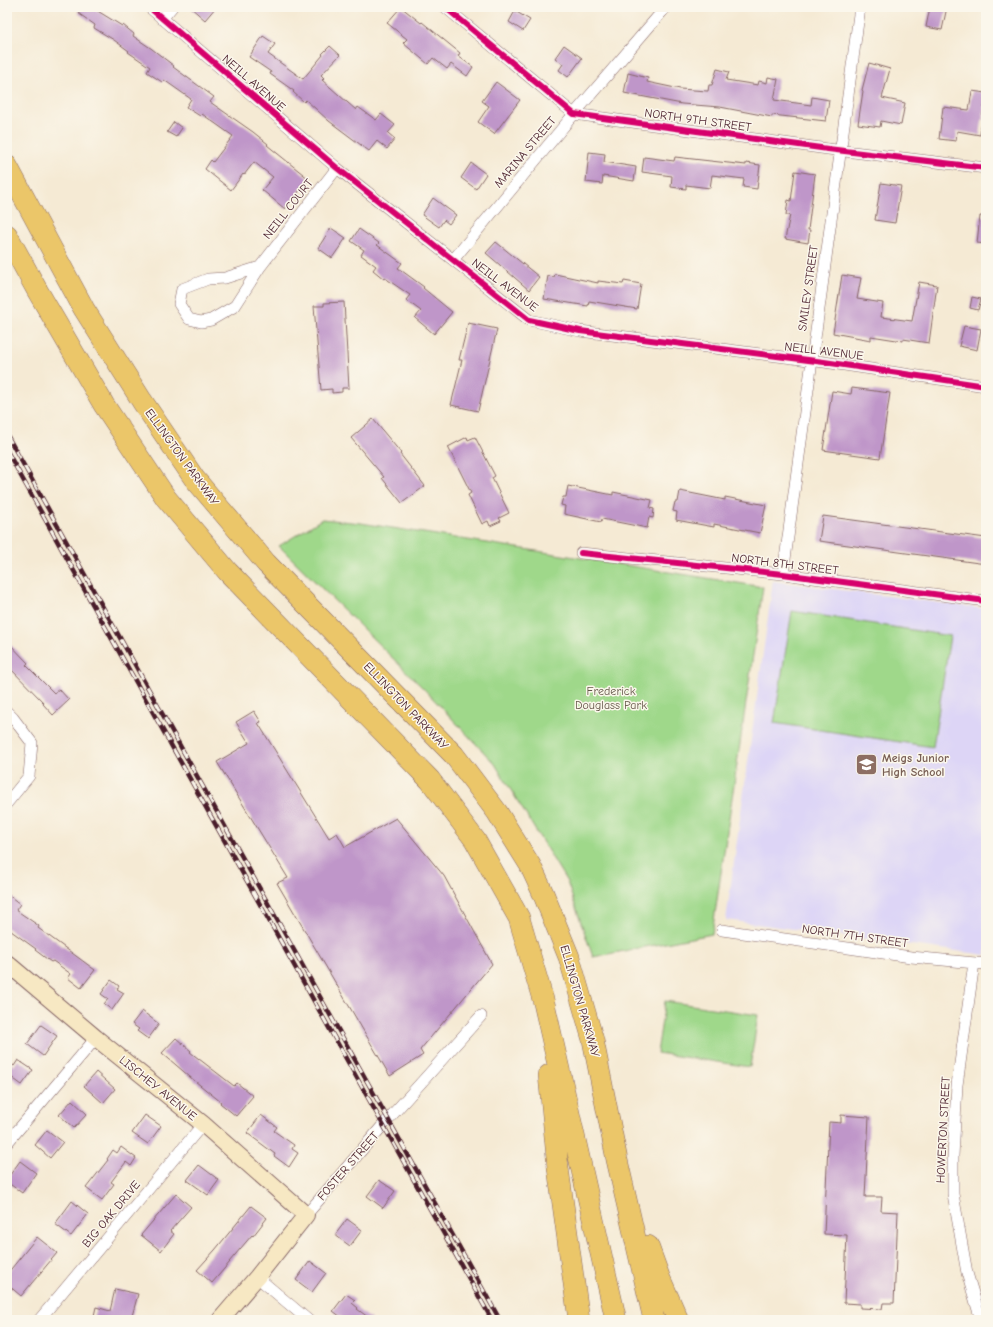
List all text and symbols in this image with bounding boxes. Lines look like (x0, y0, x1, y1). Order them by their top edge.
street label: NEILL AVENUE (219, 52, 289, 114)
street label: NORTH 9TH STREET (644, 106, 753, 135)
street label: MARINA STREET (491, 113, 559, 190)
street label: NEILL COURT (260, 175, 316, 242)
street label: SMILEY STREET (795, 243, 821, 332)
street label: NEILL AVENUE (469, 256, 541, 314)
street label: NEILL AVENUE (784, 339, 864, 363)
street label: ELLINGTON PARKWAY (142, 406, 222, 509)
street label: NORTH 8TH STREET (731, 550, 840, 578)
street label: ELLINGTON PARKWAY (361, 659, 452, 753)
park label: Frederick Douglass Park (575, 684, 647, 712)
place label: Meigs Junior High School (882, 751, 949, 779)
school or university icon: Meigs Junior High School (854, 752, 880, 778)
street label: NORTH 7TH STREET (801, 922, 910, 950)
street label: ELLINGTON PARKWAY (557, 943, 603, 1059)
street label: LISCHEY AVENUE (117, 1053, 199, 1123)
street label: HOWERTON STREET (933, 1076, 953, 1184)
street label: FOSTER STREET (314, 1128, 382, 1203)
street label: BIG OAK DRIVE (79, 1178, 143, 1250)

